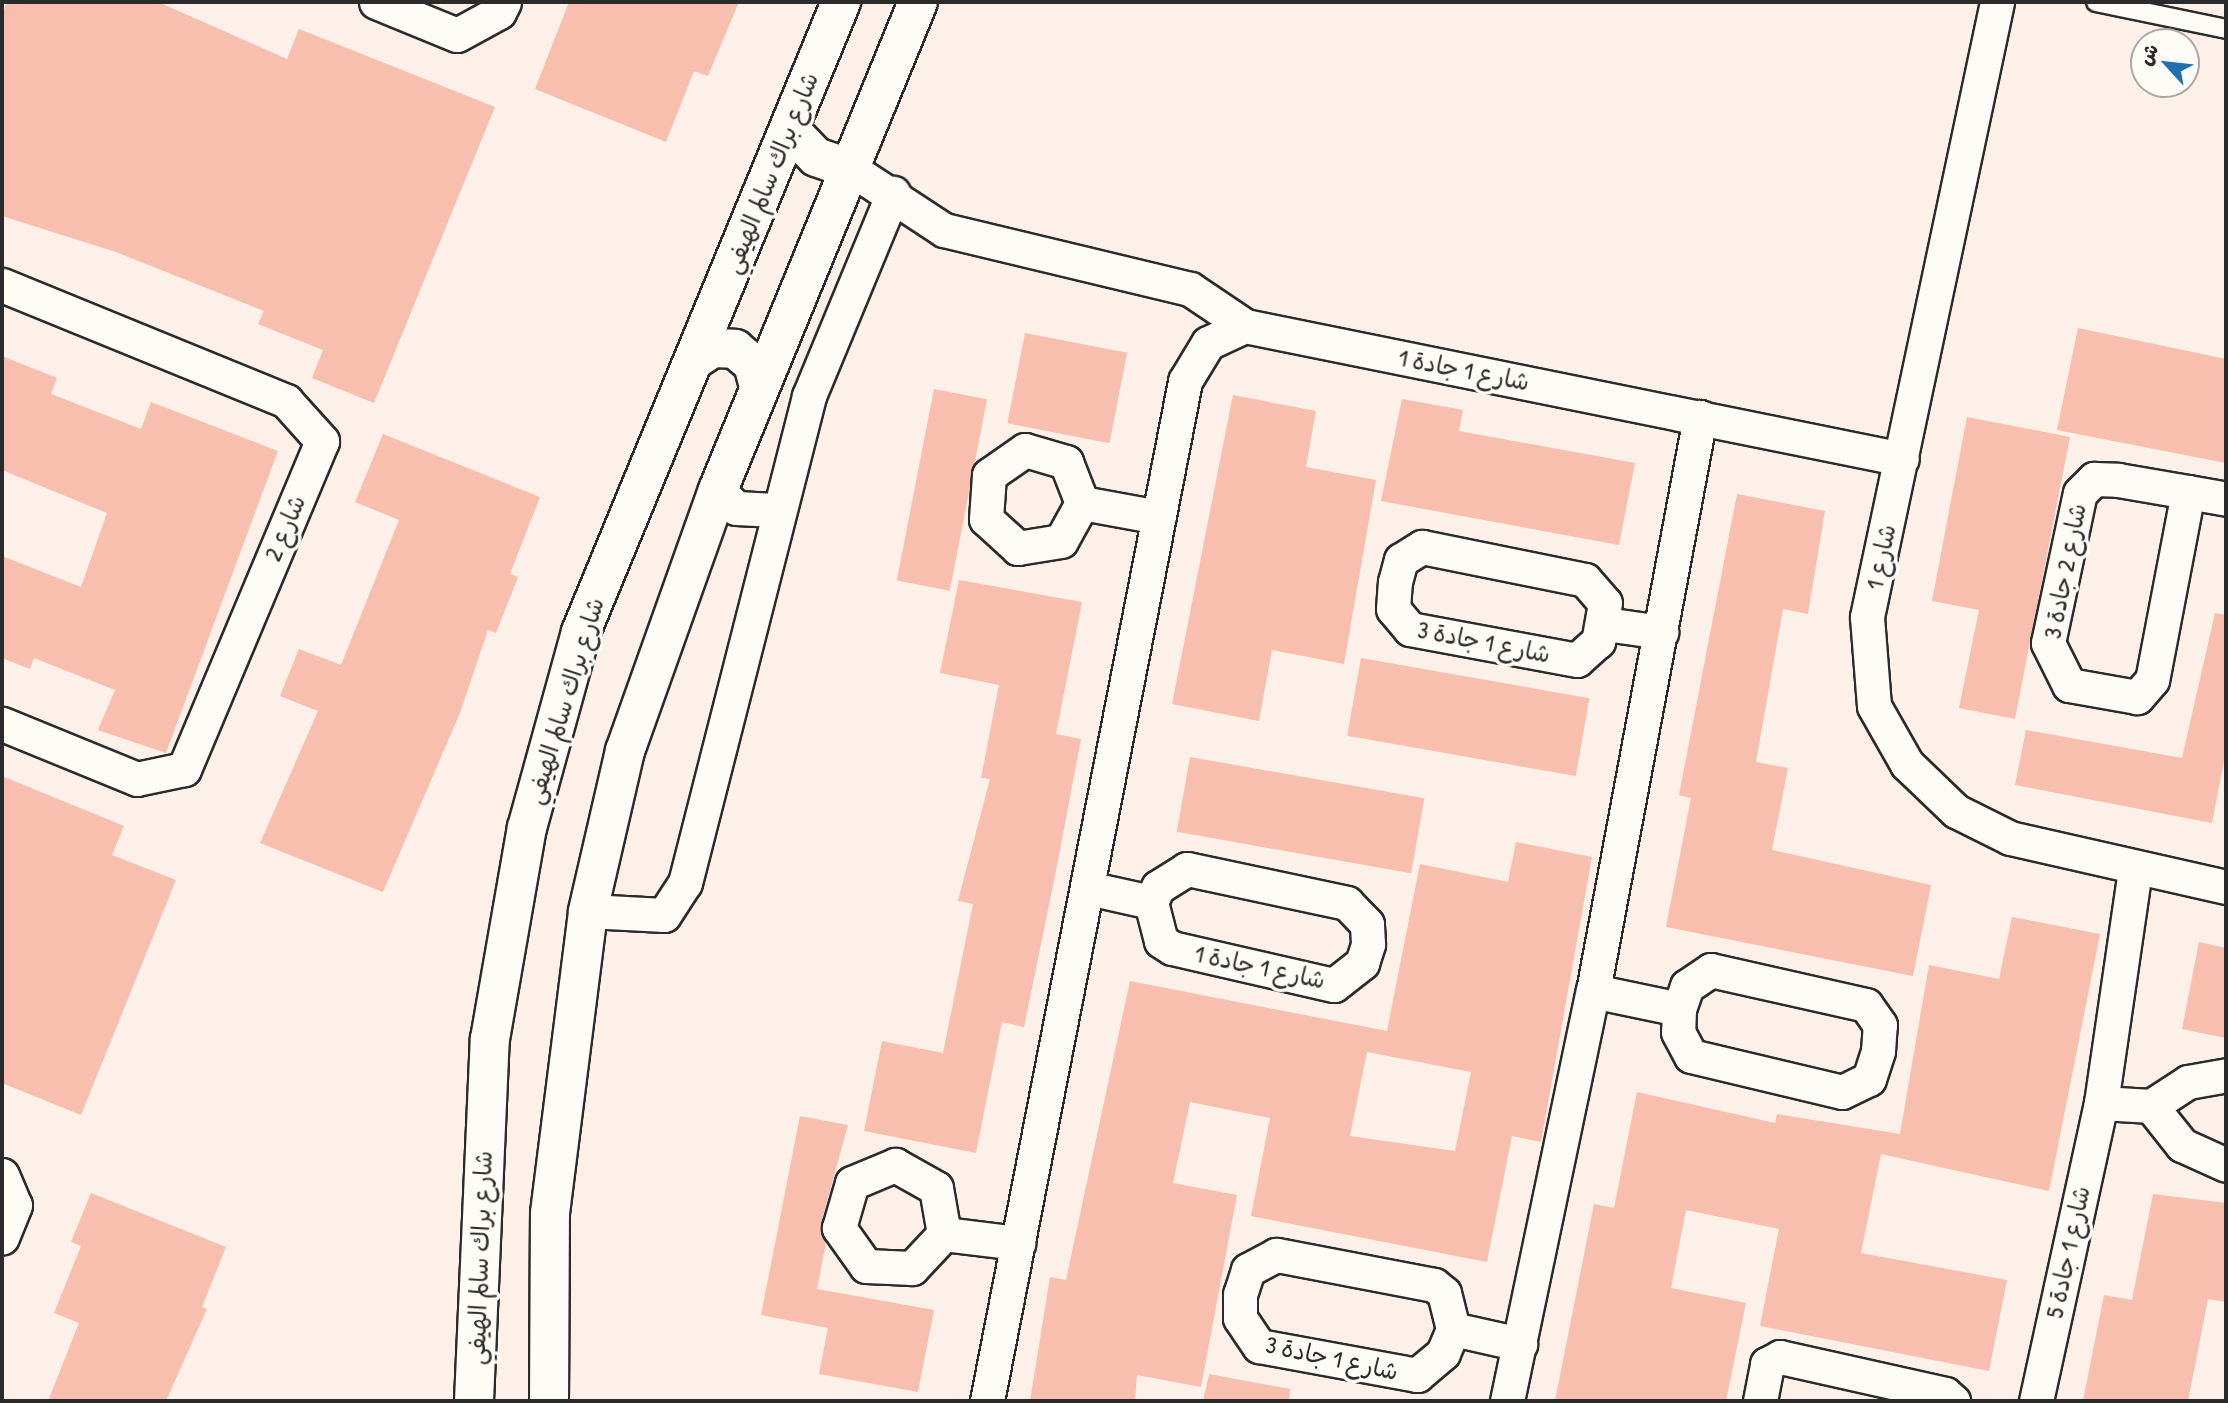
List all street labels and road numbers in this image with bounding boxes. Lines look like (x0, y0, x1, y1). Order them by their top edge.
street label: شارع براك سالم الهيفي (718, 68, 824, 278)
street label: شارع 1 جادة 1 (1396, 343, 1532, 397)
street label: شارع 2 (258, 491, 312, 565)
street label: شارع 2 جادة 3 (2038, 501, 2092, 641)
street label: شارع 1 (1860, 522, 1902, 592)
street label: شارع براك سالم الهيفي (520, 594, 610, 808)
street label: شارع 1 جادة 3 (1415, 615, 1553, 669)
street label: شارع 1 جادة 1 (1192, 939, 1328, 995)
street label: شارع براك سالم الهيفي (462, 1150, 498, 1366)
street label: شارع 1 جادة 5 (2040, 1183, 2096, 1321)
street label: شارع 1 جادة 3 (1263, 1330, 1401, 1386)

